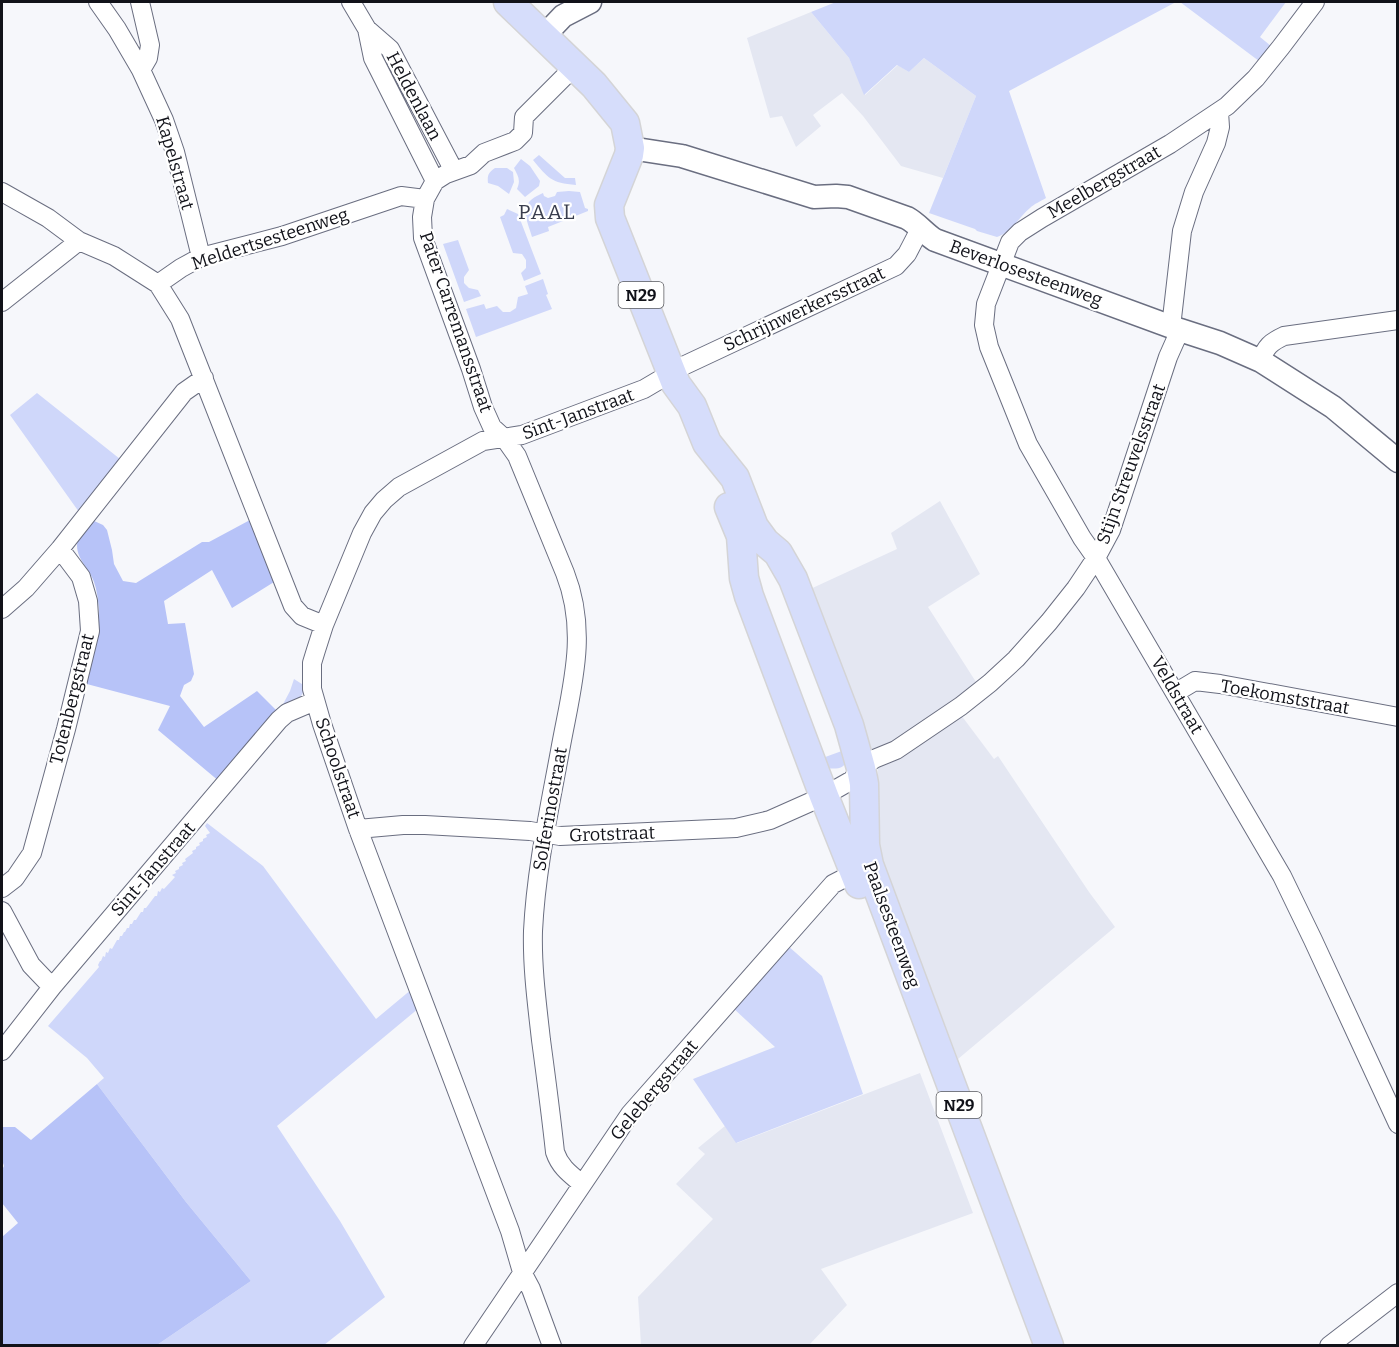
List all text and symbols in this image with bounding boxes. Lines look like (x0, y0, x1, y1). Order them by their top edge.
street label: Heldenlaan (382, 48, 447, 145)
street label: Kapelstraat (151, 114, 199, 213)
street label: Meelbergstraat (1043, 140, 1165, 223)
district label: PAAL (518, 199, 576, 225)
street label: Meldertsesteenweg (189, 203, 351, 275)
street label: Pater Carremansstraat (415, 229, 497, 416)
street label: Beverlosesteenweg (947, 235, 1105, 311)
street label: Schrijnwerkersstraat (720, 262, 889, 356)
road number: N29 (618, 282, 664, 308)
street label: Stijn Streuvelsstraat (1092, 380, 1170, 547)
street label: Sint-Janstraat (519, 383, 637, 444)
street label: Totenbergstraat (45, 631, 99, 767)
street label: Veldstraat (1146, 652, 1208, 738)
street label: Toekomststraat (1219, 675, 1352, 719)
street label: Schoolstraat (310, 715, 366, 822)
street label: Solferinostraat (528, 745, 572, 873)
street label: Sint-Janstraat (106, 817, 200, 920)
street label: Grotstraat (569, 821, 656, 846)
street label: Paalsesteenweg (859, 859, 925, 991)
street label: Gelebergstraat (606, 1035, 703, 1145)
road number: N29 (936, 1092, 982, 1118)

